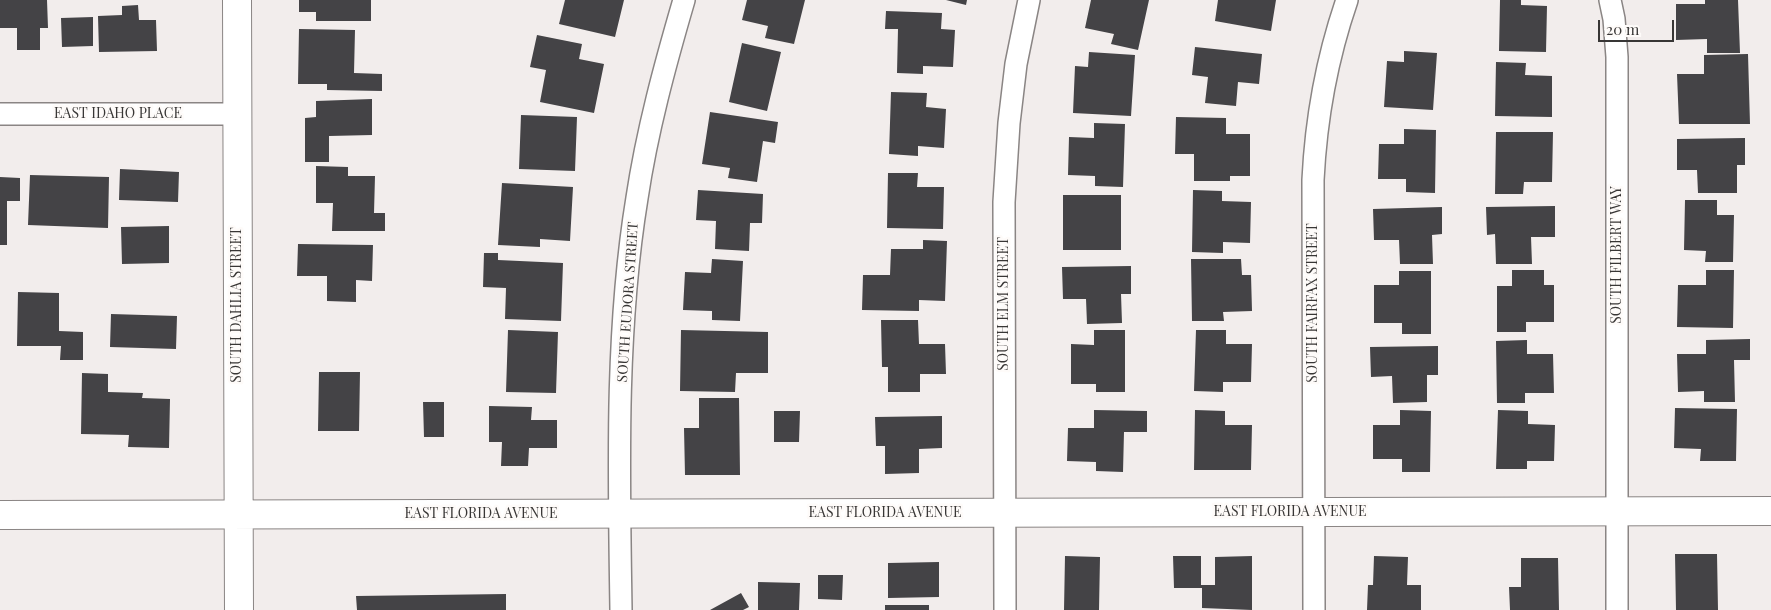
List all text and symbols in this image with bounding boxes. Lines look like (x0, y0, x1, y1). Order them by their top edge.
scale bar (1601, 10, 1677, 42)
text: 20 m (1606, 19, 1639, 39)
street label: EAST IDAHO PLACE (54, 106, 182, 122)
street label: SOUTH FILBERT WAY (1609, 186, 1625, 324)
street label: SOUTH EUDORA STREET (614, 221, 642, 383)
street label: SOUTH FAIRFAX STREET (1305, 223, 1321, 383)
street label: SOUTH DAHLIA STREET (229, 227, 245, 383)
street label: SOUTH ELM STREET (996, 237, 1012, 371)
street label: EAST FLORIDA AVENUE (1214, 504, 1366, 520)
street label: EAST FLORIDA AVENUE (809, 505, 961, 521)
street label: EAST FLORIDA AVENUE (405, 506, 557, 522)

